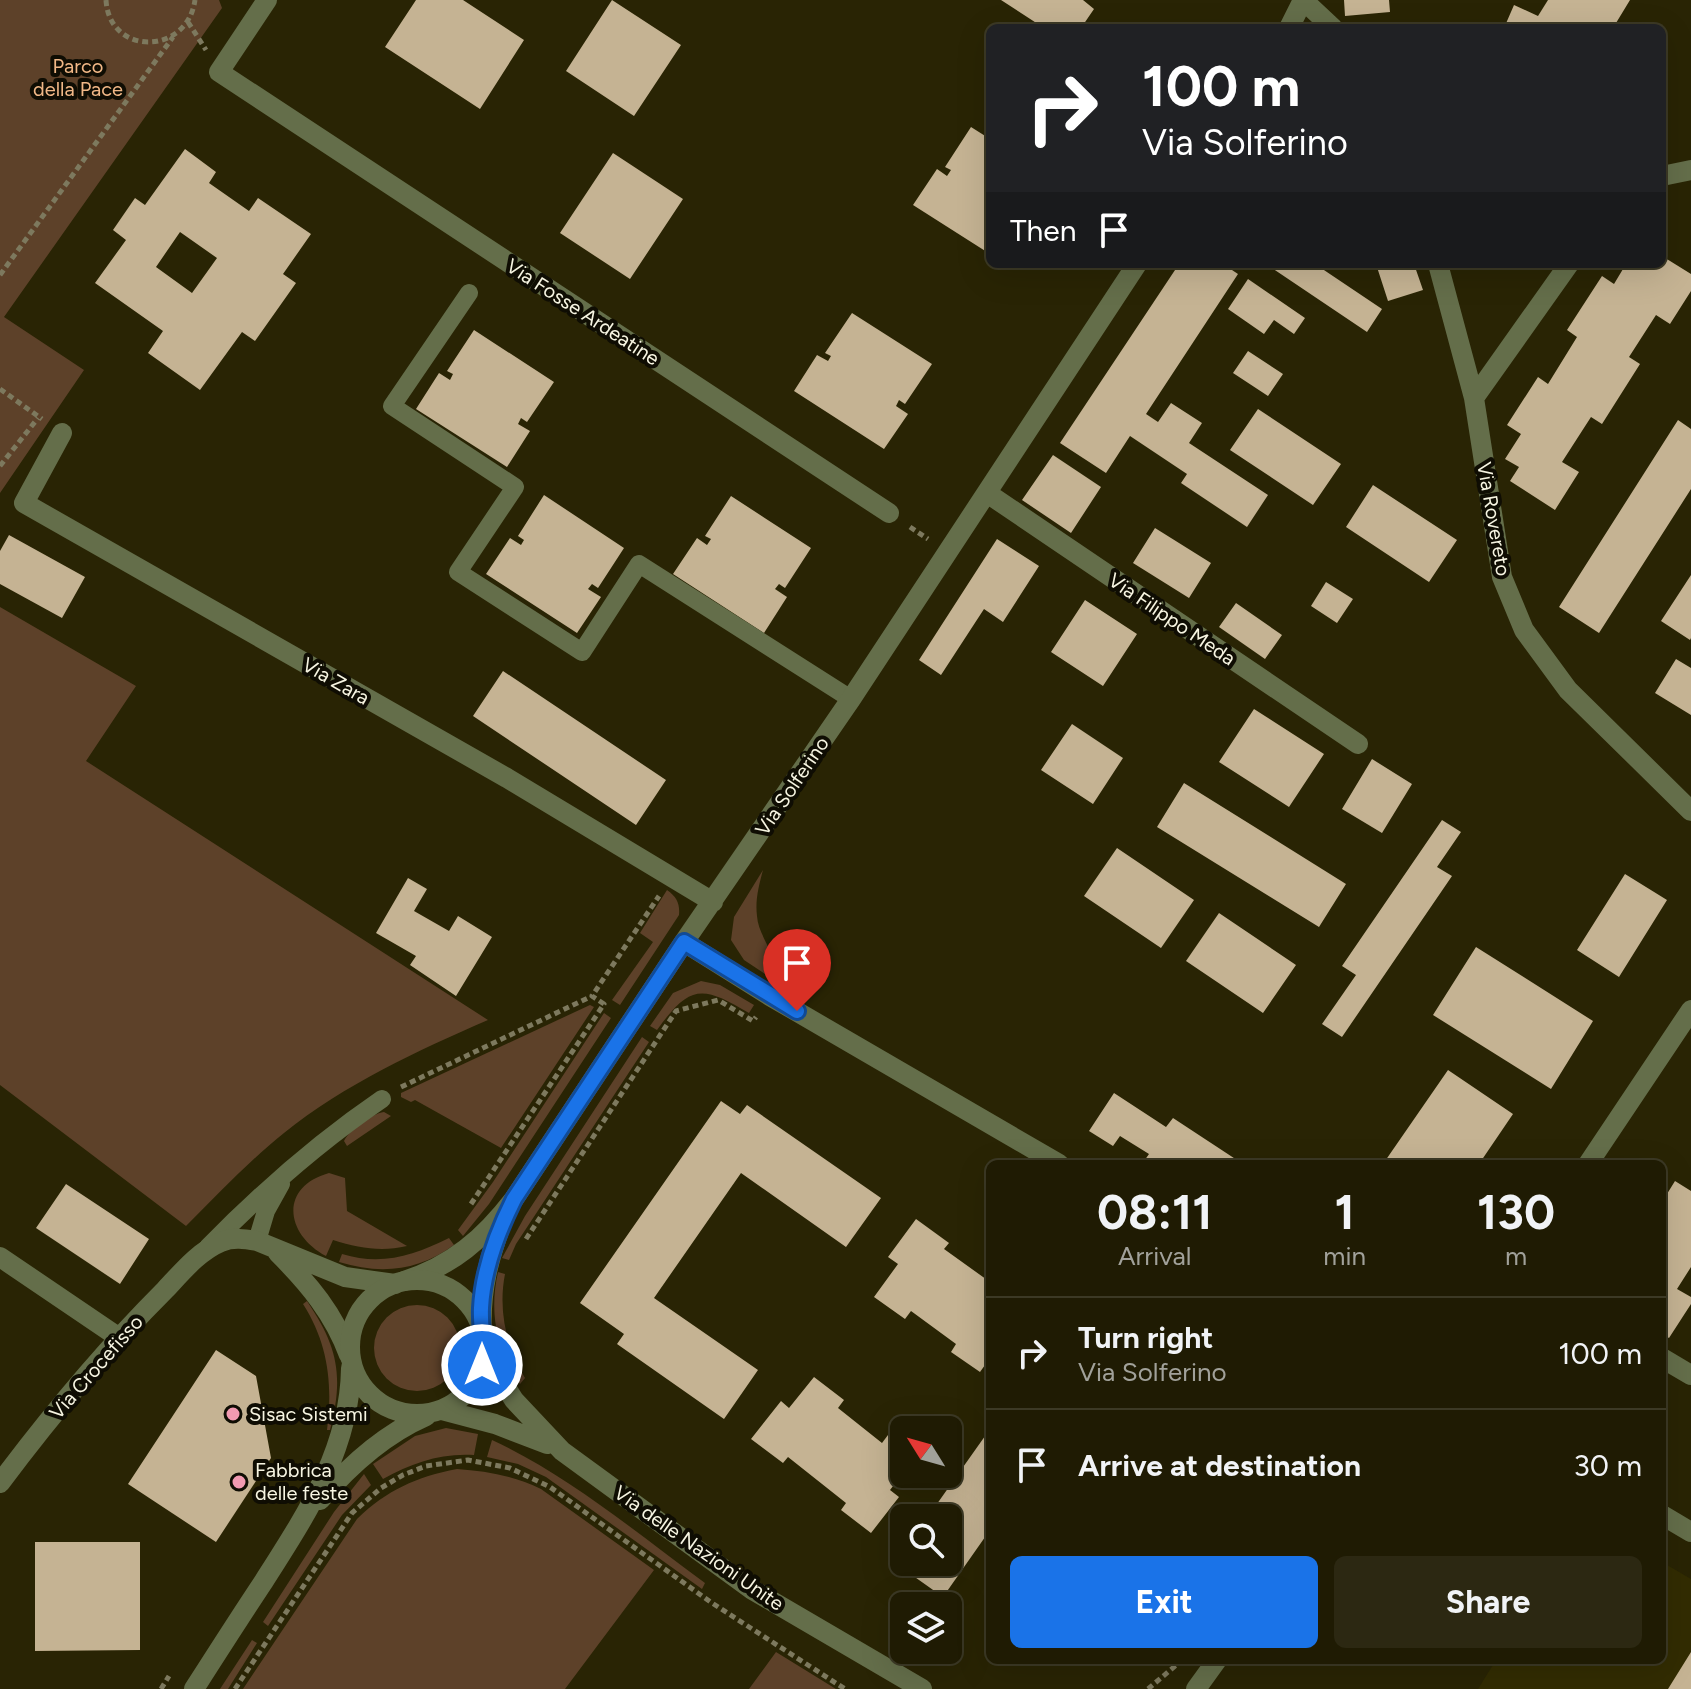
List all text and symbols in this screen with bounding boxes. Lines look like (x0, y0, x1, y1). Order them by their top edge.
text: 100 m (1142, 53, 1300, 120)
park label: Parco della Pace (33, 54, 123, 101)
icon: right (1010, 56, 1114, 160)
text: Via Solferino (1142, 121, 1348, 164)
icon: arrive (1092, 208, 1136, 252)
text: Then (1010, 212, 1076, 249)
street label: Via Fosse Ardeatine (502, 253, 664, 371)
street label: Via Rovereto (1472, 460, 1516, 578)
street label: Via Filippo Meda (1104, 568, 1240, 670)
street label: Via Zara (298, 652, 374, 710)
street label: Via Solferino (750, 732, 834, 840)
pin (763, 929, 831, 1011)
icon: arrive (775, 941, 819, 985)
text: 08:11 (1097, 1183, 1212, 1241)
text: 1 (1335, 1183, 1355, 1241)
text: 130 (1477, 1183, 1555, 1241)
text: Arrival (1118, 1240, 1191, 1272)
text: min (1323, 1240, 1366, 1272)
text: m (1505, 1240, 1527, 1272)
street label: Via Crocefisso (44, 1310, 148, 1424)
text: Turn right (1078, 1319, 1213, 1356)
position arrow (440, 1323, 524, 1407)
icon: right (1010, 1331, 1054, 1375)
text: 100 m (1558, 1335, 1642, 1372)
text: Via Solferino (1078, 1356, 1227, 1388)
place label: Sisac Sistemi (249, 1402, 368, 1426)
marker: Sisac Sistemi (224, 1405, 242, 1423)
north arrow (890, 1416, 962, 1488)
map controls (890, 1416, 962, 1664)
icon: arrive (1010, 1443, 1054, 1487)
text: Arrive at destination (1078, 1447, 1361, 1484)
text: 30 m (1574, 1447, 1642, 1484)
place label: Fabbrica delle feste (255, 1458, 348, 1505)
marker: Fabbrica delle feste (230, 1473, 248, 1491)
street label: Via delle Nazioni Unite (609, 1480, 789, 1616)
button: search (890, 1504, 962, 1576)
button: Exit (1010, 1556, 1318, 1648)
button: Share (1334, 1556, 1642, 1648)
button: layers (890, 1592, 962, 1664)

